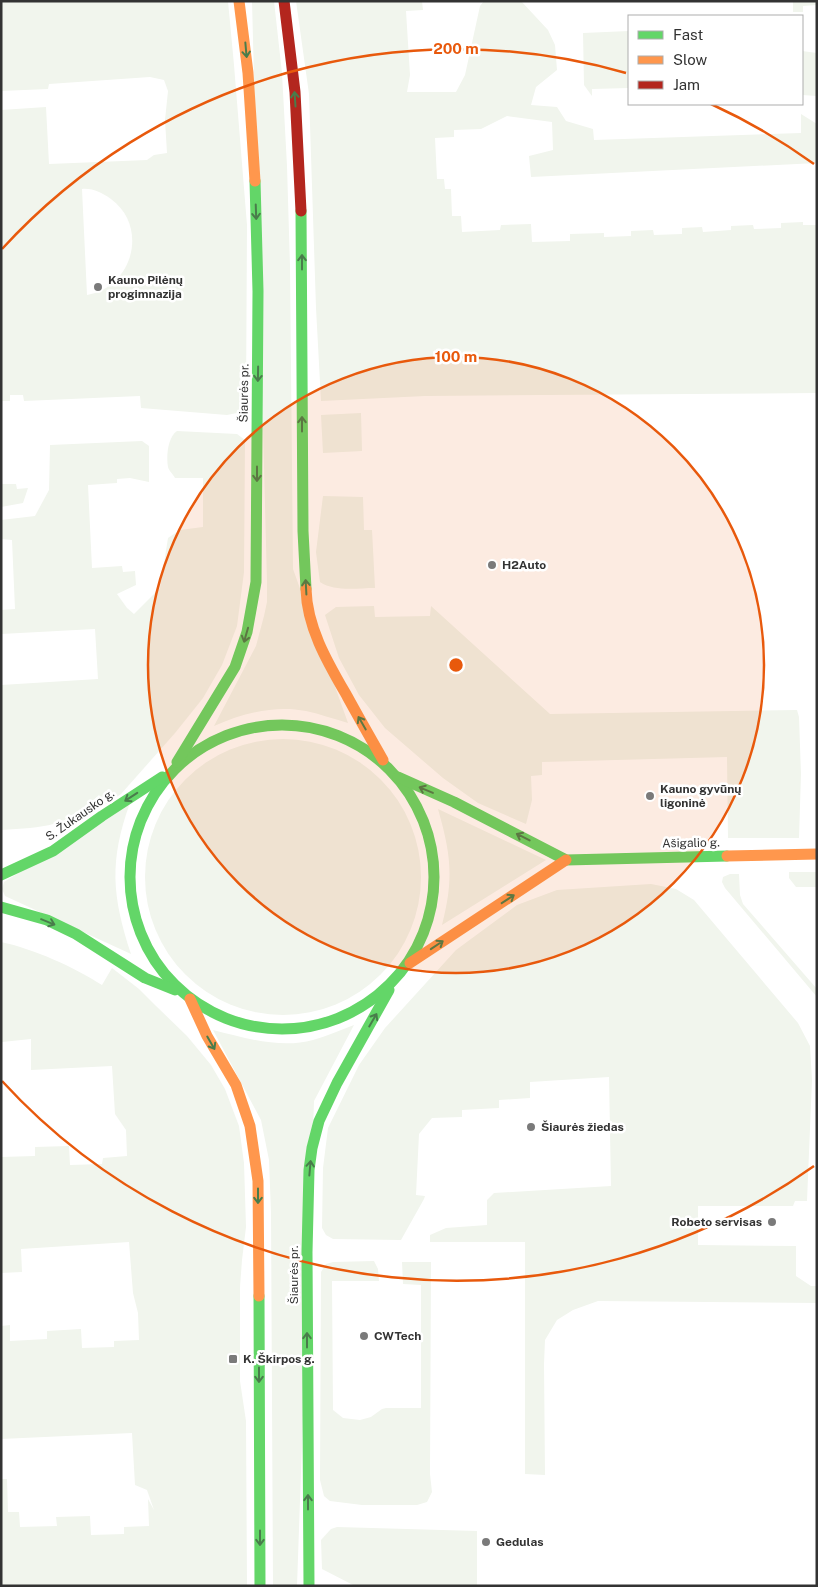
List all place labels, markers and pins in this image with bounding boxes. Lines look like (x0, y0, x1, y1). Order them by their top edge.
place label: Kauno Pilėnų progimnazija (108, 273, 183, 301)
marker: Kauno Pilėnų progimnazija (92, 281, 104, 293)
place label: H2Auto (502, 558, 546, 572)
marker: H2Auto (486, 559, 498, 571)
centre of rings (447, 656, 465, 674)
place label: Kauno gyvūnų ligoninė (660, 782, 741, 810)
marker: Kauno gyvūnų ligoninė (644, 790, 656, 802)
place label: Šiaurės žiedas (541, 1120, 624, 1134)
marker: Šiaurės žiedas (525, 1121, 537, 1133)
place label: Robeto servisas (671, 1215, 762, 1229)
marker: Robeto servisas (766, 1216, 778, 1228)
place label: CWTech (374, 1329, 421, 1343)
marker: CWTech (358, 1330, 370, 1342)
place label: K. Škirpos g. (243, 1352, 315, 1366)
marker: K. Škirpos g. (227, 1353, 239, 1365)
place label: Gedulas (496, 1535, 543, 1549)
marker: Gedulas (480, 1536, 492, 1548)

